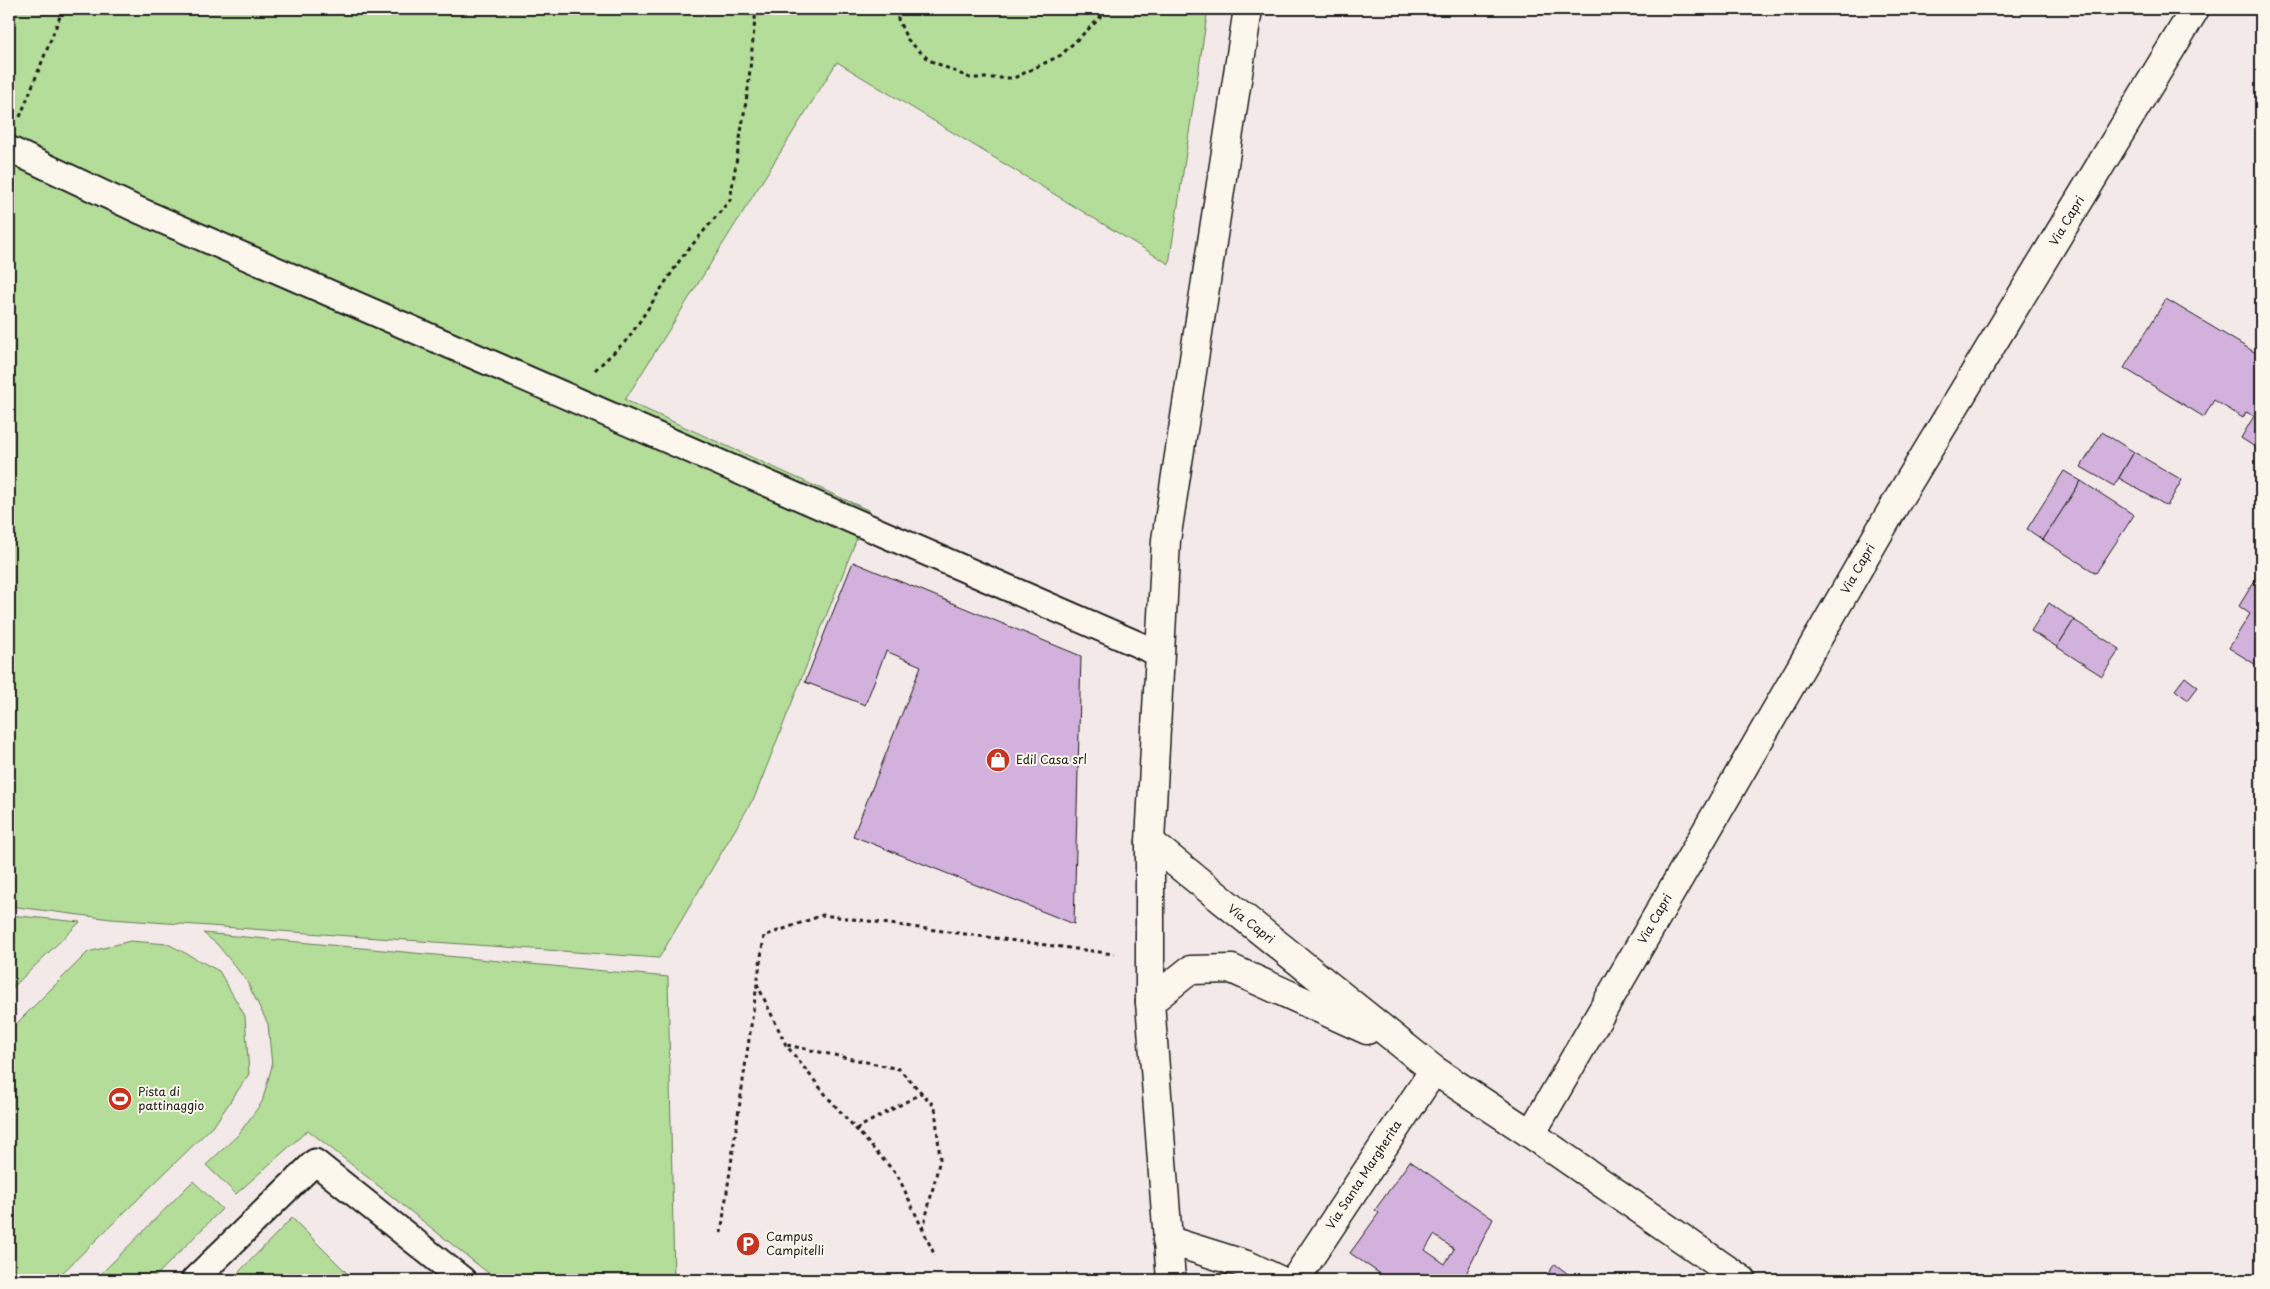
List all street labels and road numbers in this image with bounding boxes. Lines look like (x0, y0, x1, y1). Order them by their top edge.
street label: Via Capri (2044, 192, 2088, 249)
street label: Via Capri (1836, 540, 1879, 597)
street label: Via Capri (1633, 890, 1676, 947)
street label: Via Capri (1224, 899, 1279, 947)
street label: Via Santa Margherita (1321, 1116, 1406, 1233)

